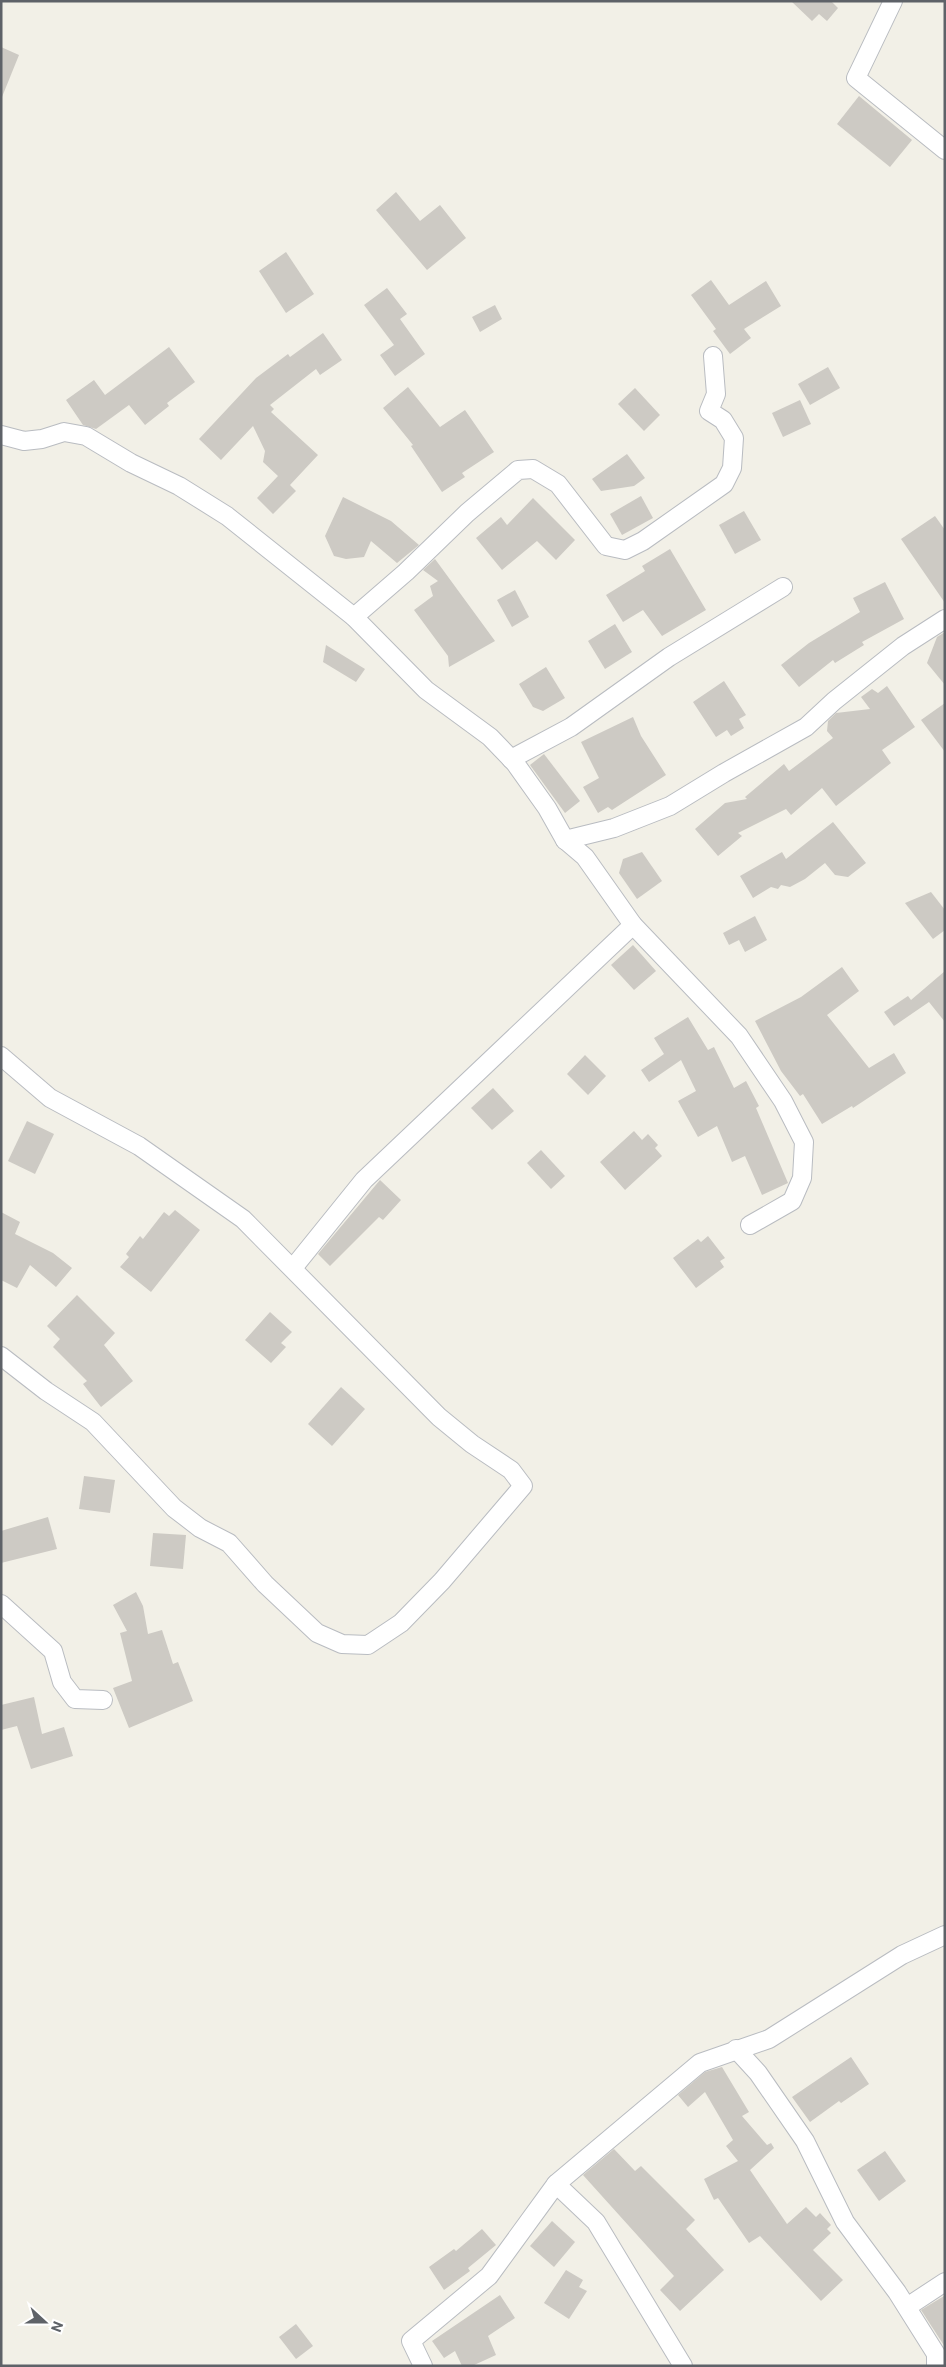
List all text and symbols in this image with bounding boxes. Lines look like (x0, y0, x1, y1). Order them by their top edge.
north arrow (20, 2297, 70, 2347)
text: N (48, 2319, 66, 2334)

